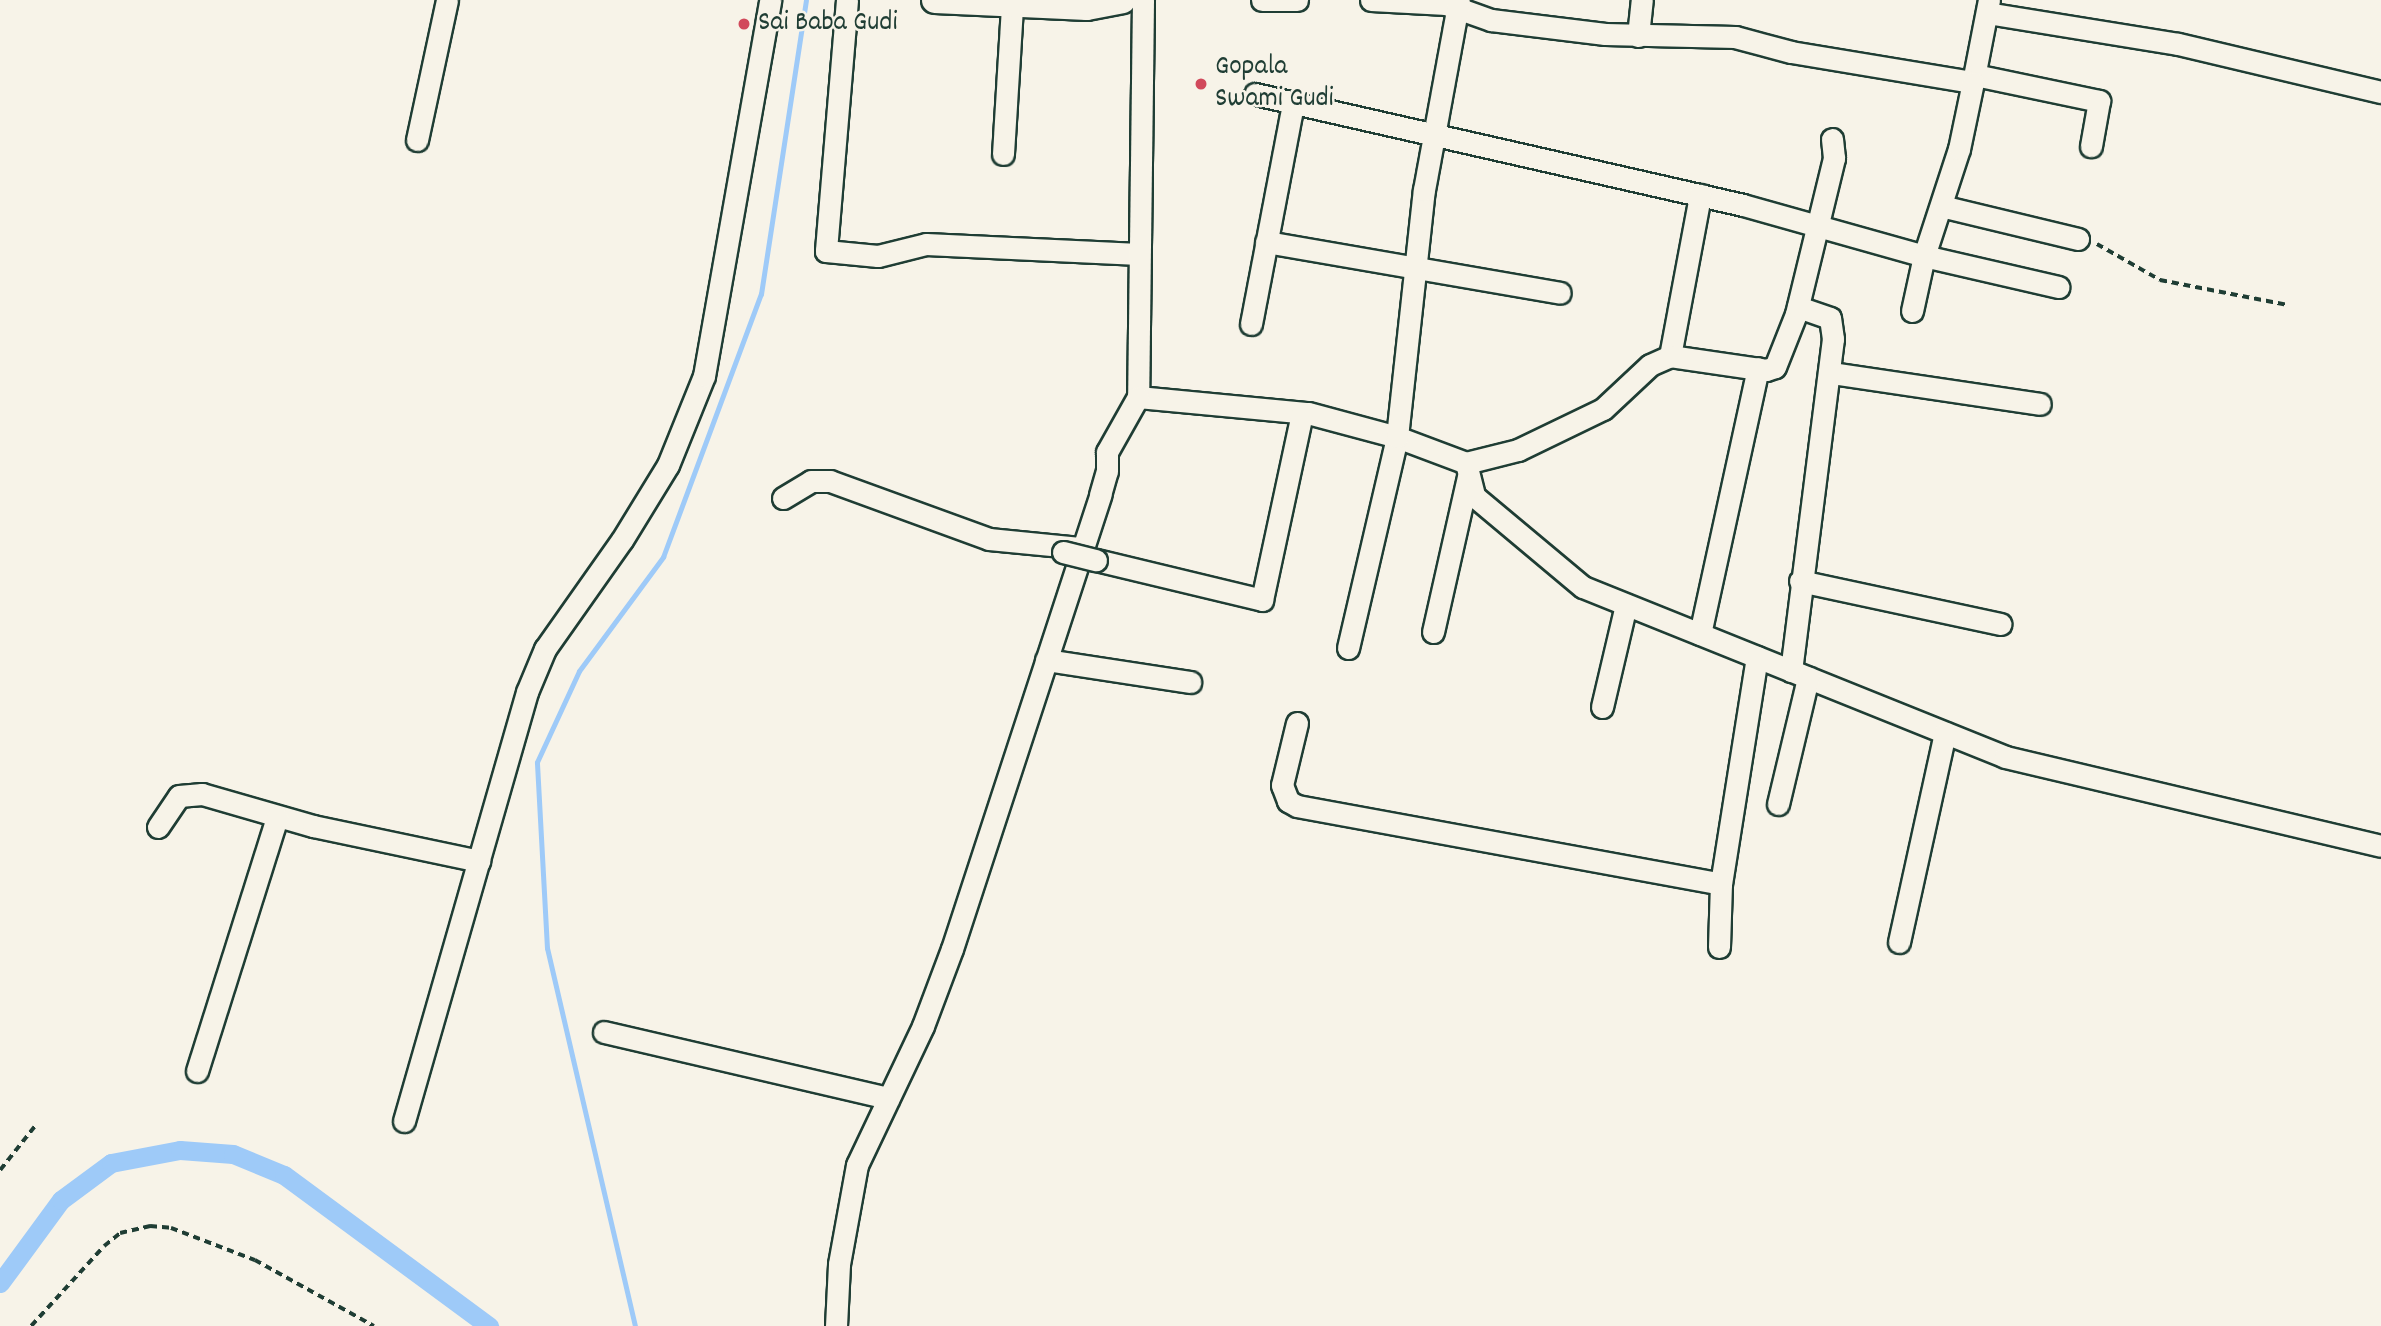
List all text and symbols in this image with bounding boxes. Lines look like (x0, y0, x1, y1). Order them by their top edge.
place label: Sai Baba Gudi (758, 7, 898, 41)
marker: Sai Baba Gudi (736, 16, 752, 32)
place label: Gopala Swami Gudi (1215, 51, 1334, 117)
marker: Gopala Swami Gudi (1193, 76, 1209, 92)

